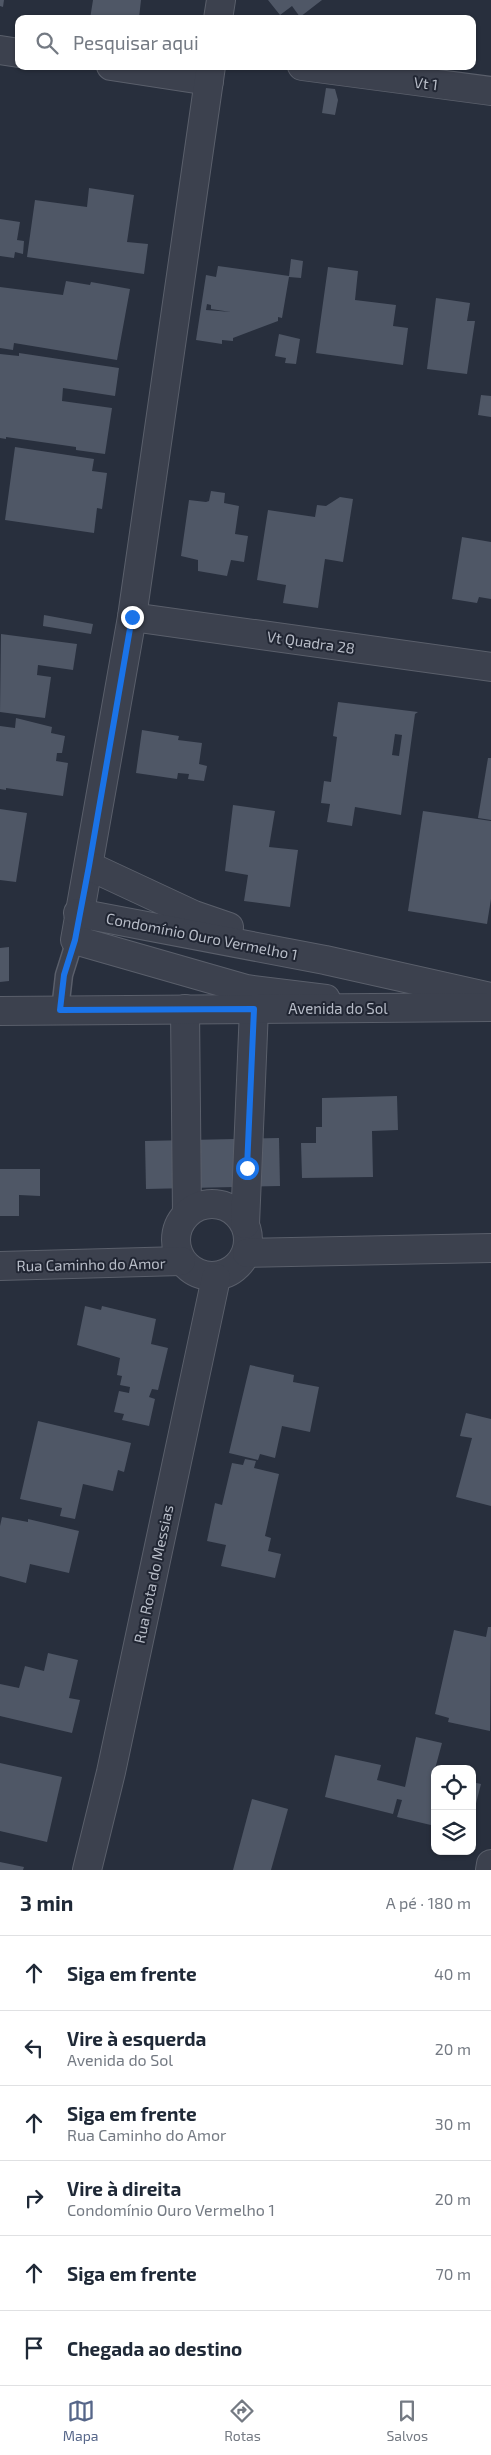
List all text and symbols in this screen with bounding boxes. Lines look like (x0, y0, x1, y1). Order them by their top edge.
search box (15, 15, 476, 70)
icon: search (33, 29, 61, 57)
text: Pesquisar aqui (73, 31, 199, 54)
street label: Vt 1 (413, 73, 439, 93)
route end (121, 606, 144, 629)
street label: Vt Quadra 28 (266, 627, 356, 658)
street label: Condomínio Ouro Vermelho 1 (105, 909, 299, 963)
street label: Avenida do Sol (288, 999, 388, 1017)
route start (236, 1157, 259, 1180)
street label: Rua Caminho do Amor (16, 1254, 166, 1274)
street label: Rua Rota do Messias (130, 1503, 176, 1645)
map controls (431, 1765, 476, 1855)
button: locate (431, 1765, 476, 1810)
button: layers (431, 1810, 476, 1855)
text: 3 min (20, 1890, 73, 1915)
text: A pé · 180 m (386, 1893, 471, 1912)
icon: ahead (20, 1959, 48, 1987)
text: Siga em frente (67, 1962, 197, 1985)
text: 40 m (434, 1964, 471, 1983)
text: Vire à esquerda (67, 2027, 206, 2050)
icon: left (20, 2034, 48, 2062)
text: 20 m (435, 2039, 471, 2058)
text: Avenida do Sol (67, 2050, 173, 2069)
text: Siga em frente (67, 2102, 197, 2125)
icon: ahead (20, 2109, 48, 2137)
text: 30 m (435, 2114, 471, 2133)
text: Rua Caminho do Amor (67, 2125, 226, 2144)
text: Vire à direita (67, 2177, 181, 2200)
icon: right (20, 2184, 48, 2212)
text: 20 m (435, 2189, 471, 2208)
text: Condomínio Ouro Vermelho 1 (67, 2200, 275, 2219)
icon: ahead (20, 2259, 48, 2287)
text: Siga em frente (67, 2262, 197, 2285)
text: 70 m (436, 2264, 471, 2283)
icon: arrive (20, 2334, 48, 2362)
text: Chegada ao destino (67, 2337, 242, 2360)
tab: Mapa (63, 2397, 99, 2444)
tab: Rotas (224, 2397, 261, 2444)
tab: Salvos (386, 2397, 428, 2444)

